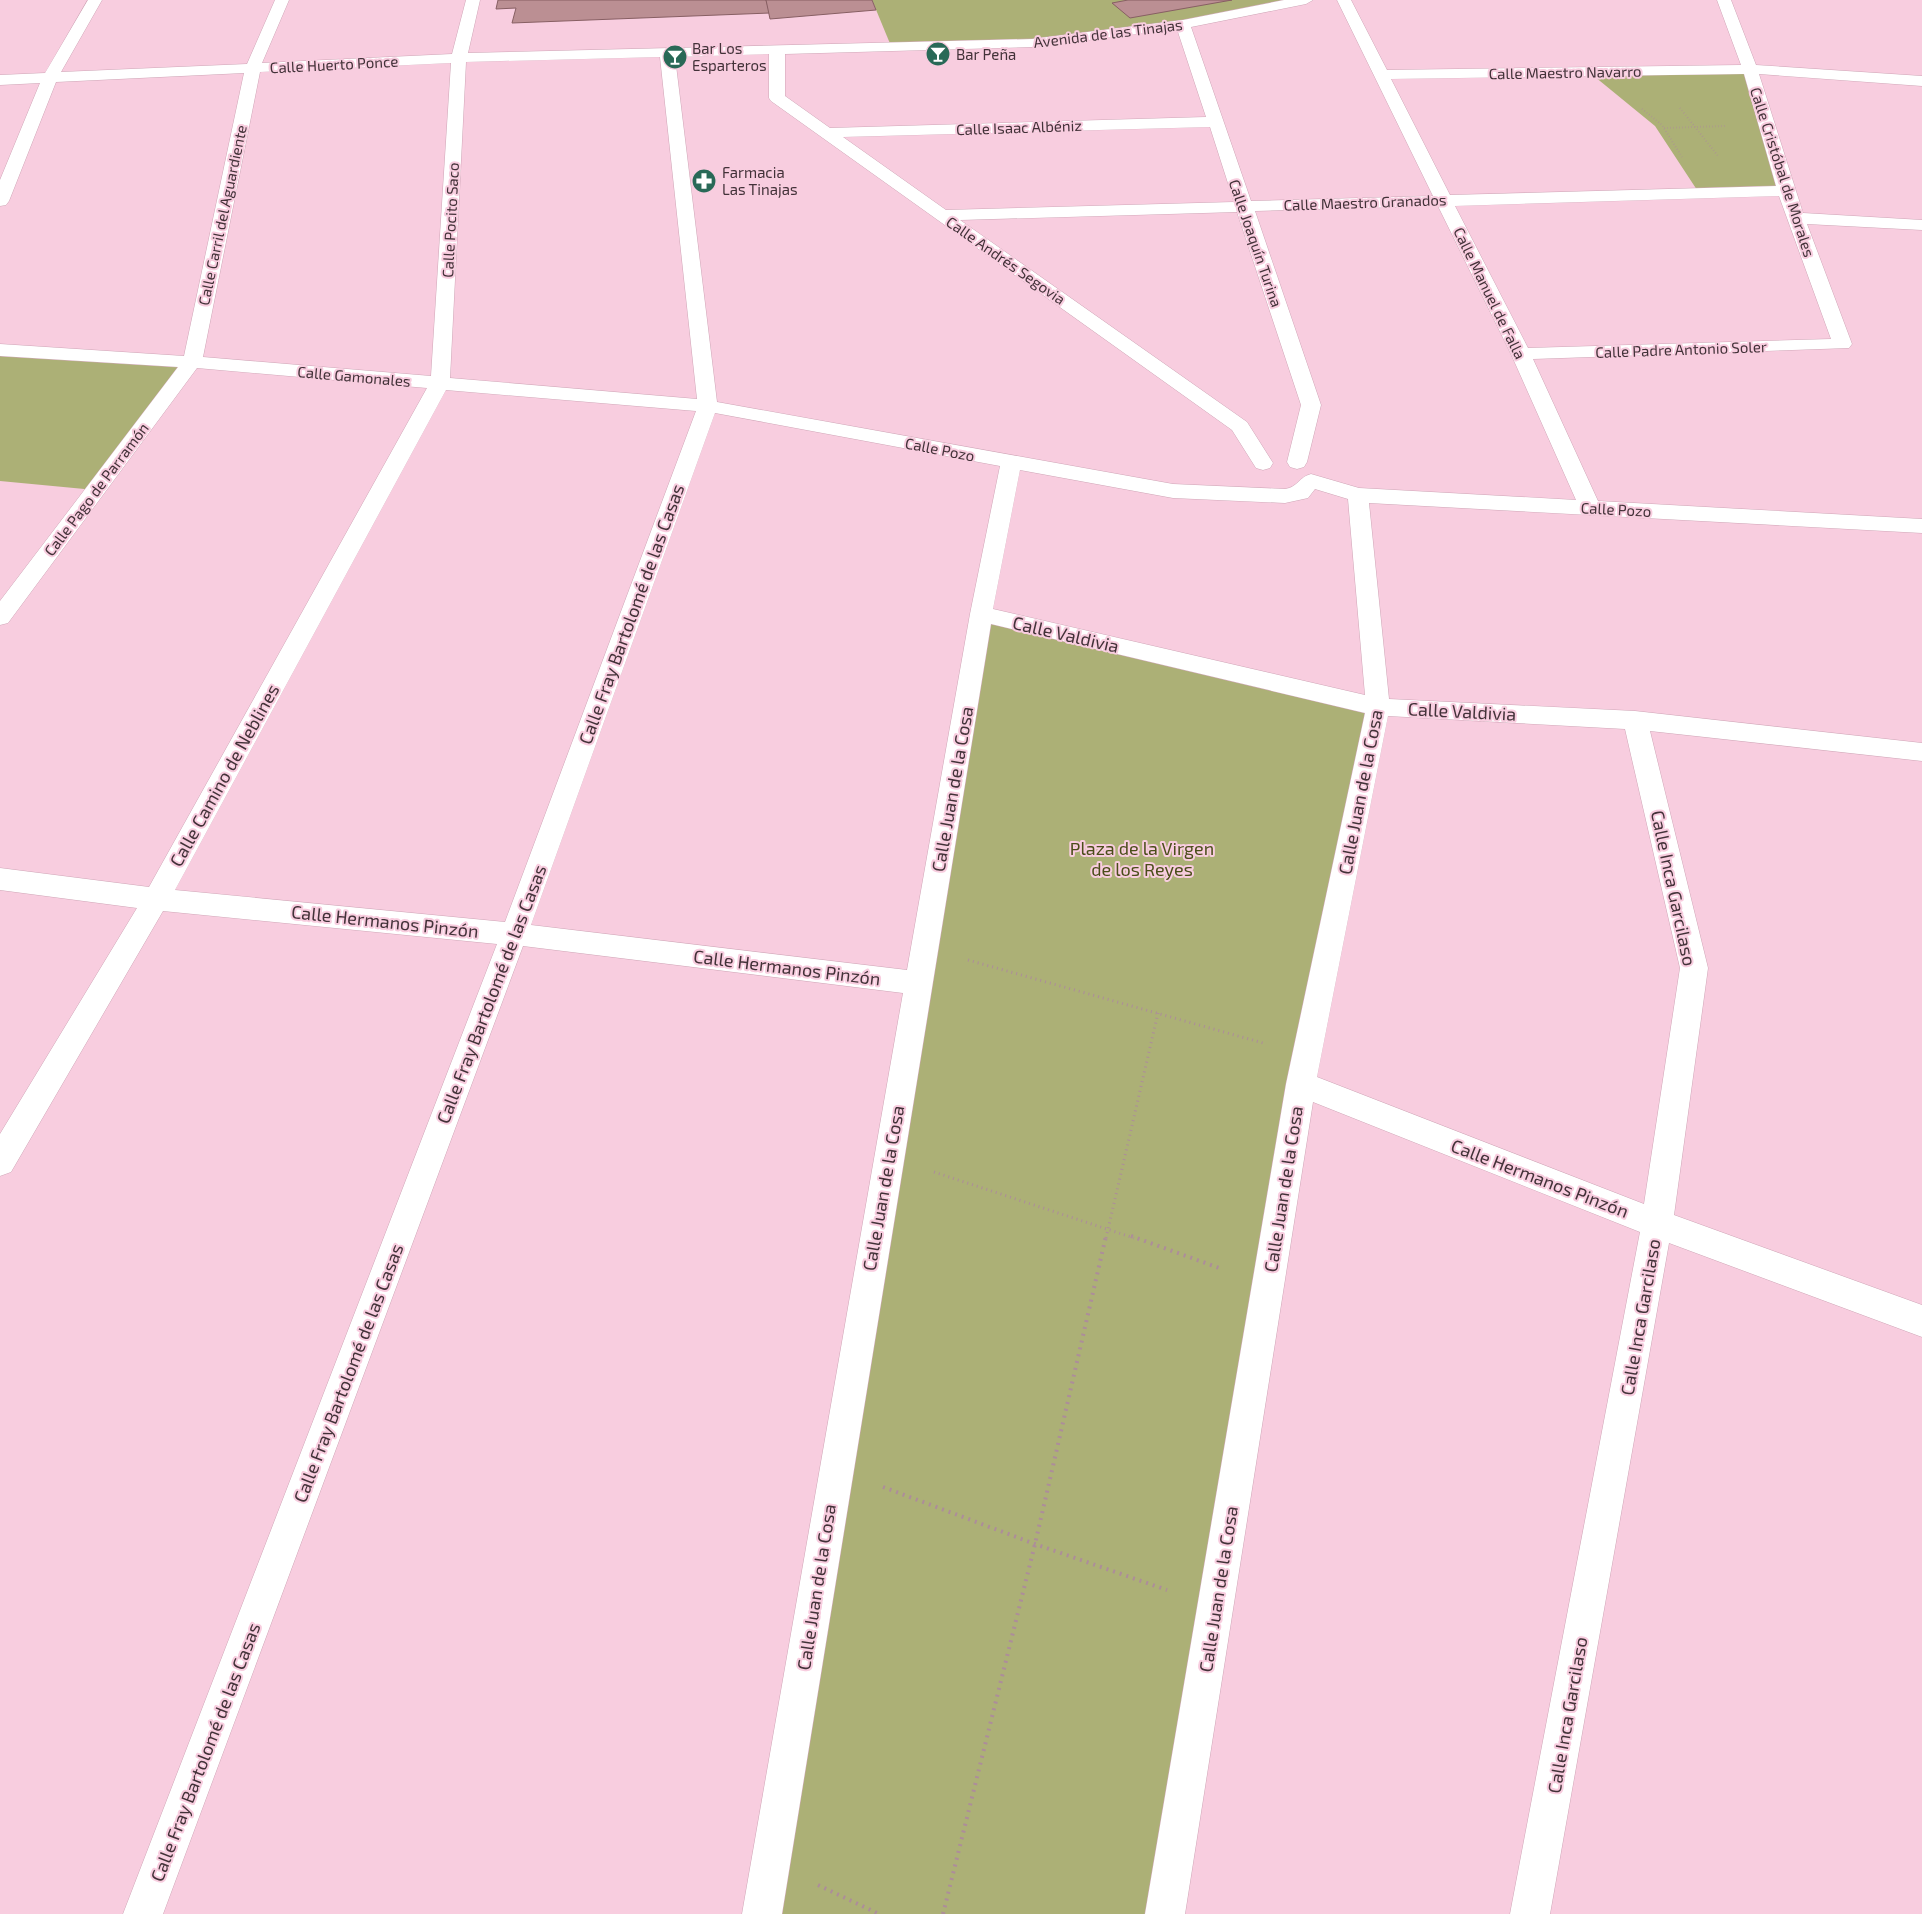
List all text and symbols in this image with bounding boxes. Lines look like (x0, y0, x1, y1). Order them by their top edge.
street label: Avenida de las Tinajas (1033, 15, 1184, 52)
place label: Bar Los Esparteros (692, 39, 767, 74)
bar icon: Bar Peña (925, 41, 951, 67)
bar icon: Bar Los Esparteros (662, 44, 688, 70)
place label: Bar Peña (956, 45, 1016, 63)
street label: Calle Huerto Ponce (269, 52, 399, 76)
street label: Calle Maestro Navarro (1488, 62, 1642, 82)
street label: Calle Cristóbal de Morales (1747, 85, 1819, 259)
street label: Calle Isaac Albéniz (956, 116, 1082, 138)
street label: Calle Carril del Aguardiente (194, 123, 250, 307)
street label: Calle Pocito Saco (438, 162, 462, 278)
place label: Farmacia Las Tinajas (722, 163, 798, 199)
pharmacy icon: Farmacia Las Tinajas (691, 168, 717, 194)
street label: Calle Joaquín Turina (1226, 177, 1286, 309)
street label: Calle Maestro Granados (1283, 190, 1447, 214)
street label: Calle Andrés Segovia (943, 212, 1069, 308)
street label: Calle Manuel de Falla (1450, 224, 1530, 362)
street label: Calle Padre Antonio Soler (1595, 337, 1767, 361)
street label: Calle Gamonales (297, 362, 411, 390)
street label: Calle Pago de Parramón (40, 419, 152, 559)
street label: Calle Pozo (904, 433, 976, 465)
street label: Calle Fray Bartolomé de las Casas (574, 481, 688, 747)
street label: Calle Pozo (1580, 498, 1652, 520)
street label: Calle Valdivia (1011, 611, 1121, 657)
street label: Calle Camino de Neblines (165, 680, 283, 870)
street label: Calle Valdivia (1407, 697, 1517, 725)
street label: Calle Juan de la Cosa (927, 705, 977, 873)
street label: Calle Juan de la Cosa (1333, 708, 1387, 876)
street label: Calle Inca Garcilaso (1647, 808, 1701, 968)
park label: Plaza de la Virgen de los Reyes (1070, 837, 1214, 880)
street label: Calle Fray Bartolomé de las Casas (431, 862, 551, 1126)
street label: Calle Hermanos Pinzón (290, 900, 480, 942)
street label: Calle Hermanos Pinzón (692, 945, 882, 989)
street label: Calle Juan de la Cosa (858, 1104, 908, 1272)
street label: Calle Juan de la Cosa (1259, 1104, 1307, 1274)
street label: Calle Hermanos Pinzón (1448, 1134, 1632, 1222)
street label: Calle Inca Garcilaso (1615, 1237, 1665, 1397)
street label: Calle Fray Bartolomé de las Casas (288, 1241, 408, 1505)
street label: Calle Juan de la Cosa (792, 1502, 840, 1672)
street label: Calle Juan de la Cosa (1194, 1504, 1242, 1674)
street label: Calle Fray Bartolomé de las Casas (145, 1620, 265, 1884)
street label: Calle Inca Garcilaso (1542, 1635, 1592, 1795)

